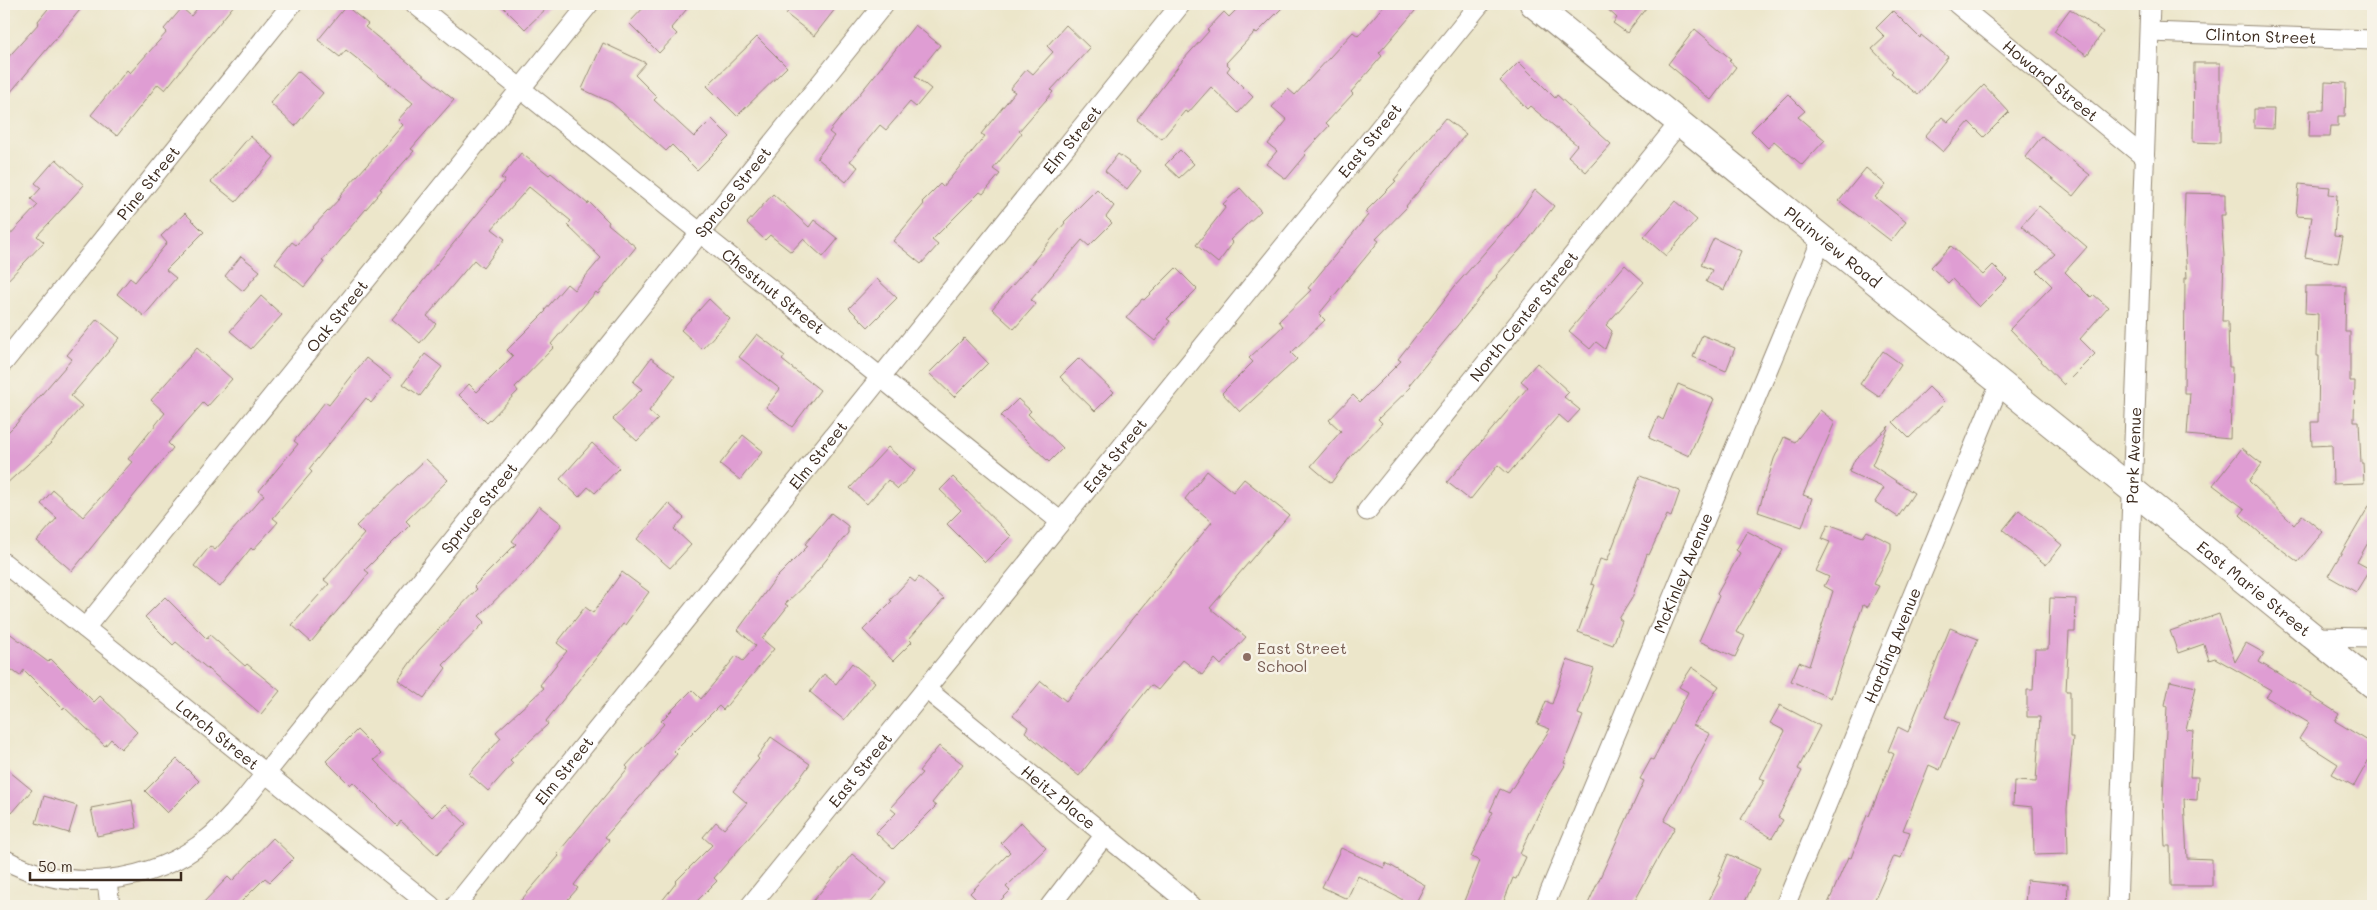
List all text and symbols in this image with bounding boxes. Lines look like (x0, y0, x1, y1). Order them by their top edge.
street label: Clinton Street (2205, 23, 2317, 48)
street label: Howard Street (1999, 35, 2103, 126)
street label: East Street (1333, 98, 1406, 182)
street label: Elm Street (1038, 101, 1105, 178)
street label: Pine Street (112, 141, 184, 224)
street label: Spruce Street (689, 142, 775, 242)
street label: Plainview Road (1781, 201, 1886, 292)
street label: Chestnut Street (718, 243, 829, 338)
street label: North Center Street (1464, 246, 1582, 386)
street label: Oak Street (301, 275, 372, 356)
street label: Park Avenue (2121, 407, 2145, 504)
street label: East Street (1078, 413, 1151, 496)
street label: Elm Street (784, 416, 852, 493)
street label: Spruce Street (436, 458, 522, 557)
street label: McKinley Avenue (1648, 509, 1717, 636)
street label: East Marie Street (2193, 536, 2315, 641)
street label: Harding Avenue (1859, 584, 1925, 706)
place label: East Street School (1257, 637, 1347, 676)
marker: East Street School (1241, 651, 1253, 663)
street label: Larch Street (172, 694, 264, 774)
street label: East Street (823, 728, 896, 811)
street label: Elm Street (530, 732, 598, 809)
street label: Heitz Place (1017, 760, 1100, 833)
scale bar (30, 850, 181, 882)
text: 50 m (38, 856, 73, 876)

